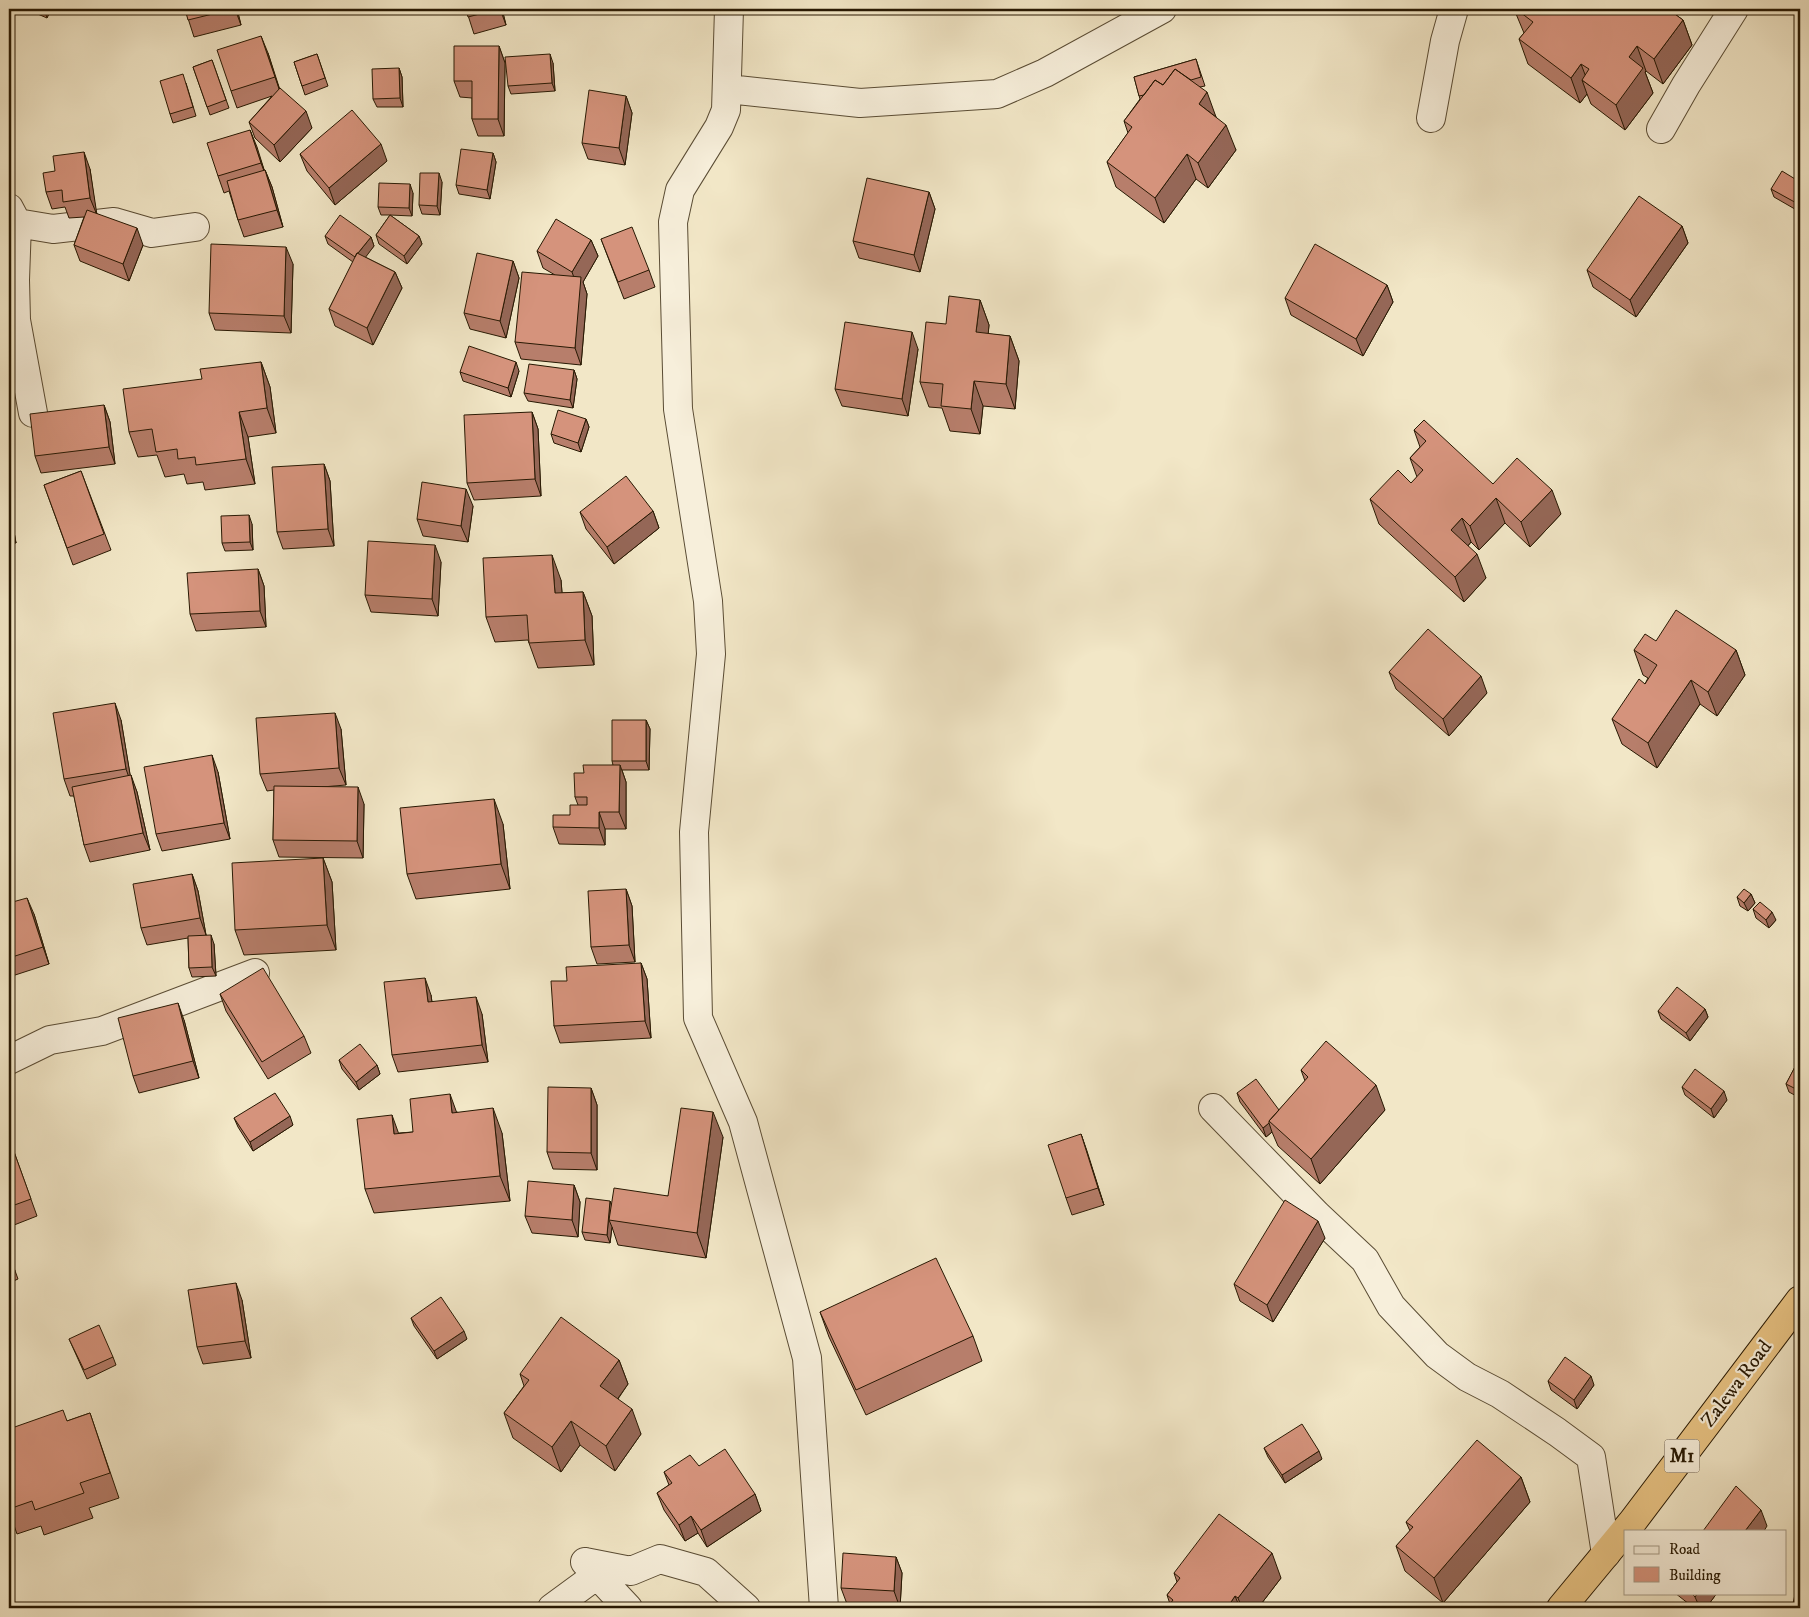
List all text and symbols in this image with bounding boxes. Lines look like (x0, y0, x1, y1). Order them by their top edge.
street label: Zalewa Road (1696, 1336, 1778, 1432)
road number: M1 (1664, 1440, 1700, 1472)
legend (1624, 1530, 1786, 1594)
text: Road (1669, 1540, 1701, 1559)
text: Building (1669, 1566, 1721, 1585)

